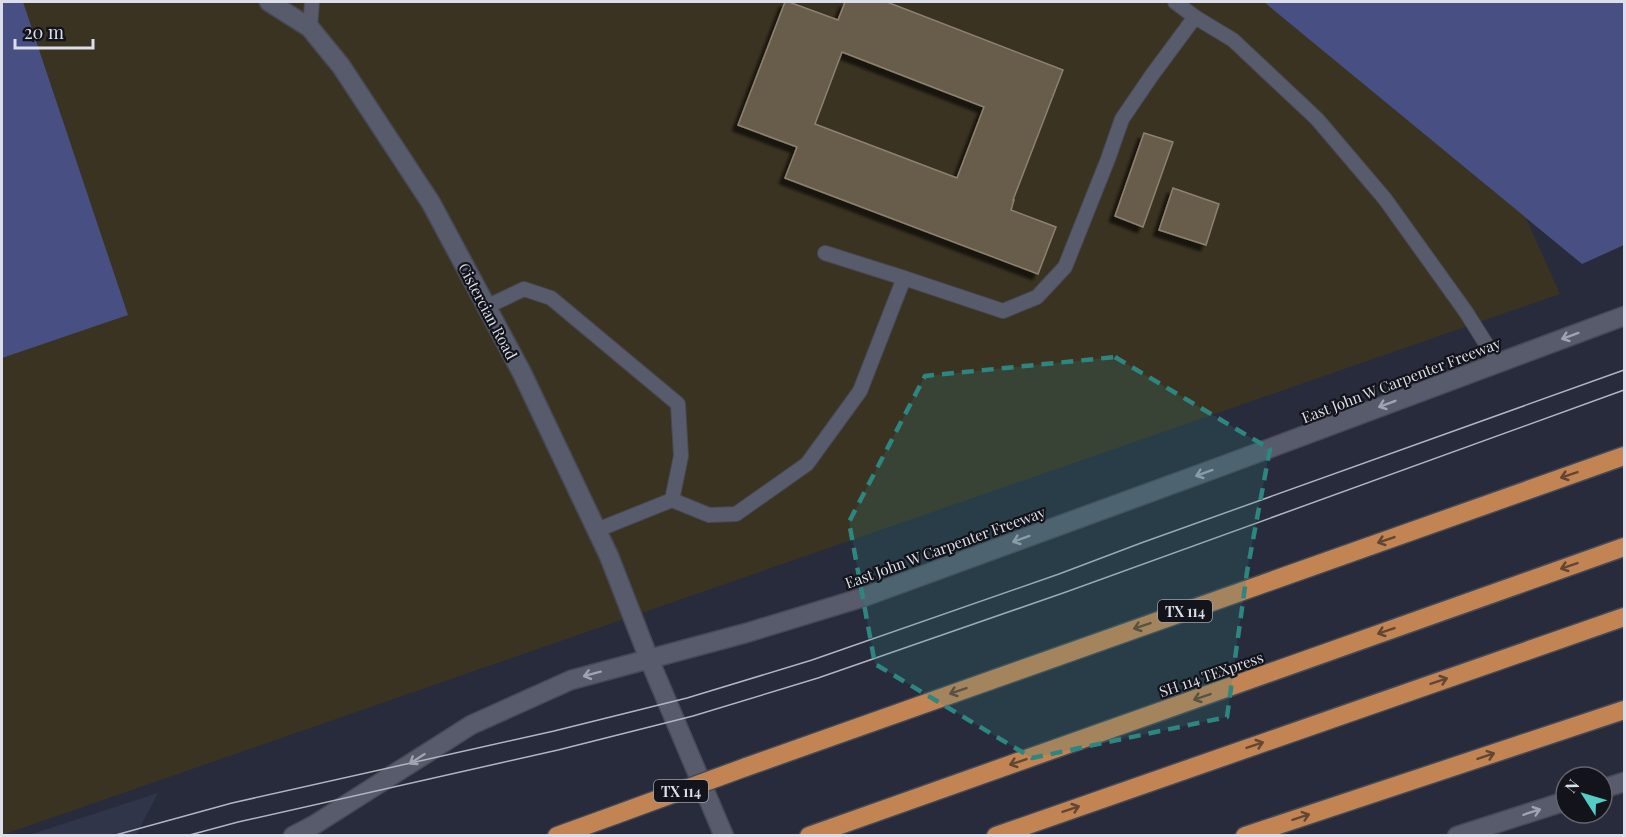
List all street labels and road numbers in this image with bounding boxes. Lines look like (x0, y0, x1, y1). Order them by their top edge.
street label: Cistercian Road (454, 259, 522, 363)
street label: East John W Carpenter Freeway (1299, 333, 1504, 427)
street label: East John W Carpenter Freeway (842, 501, 1048, 593)
road number: TX 114 (1158, 600, 1212, 622)
street label: SH 114 TEXpress (1156, 647, 1266, 701)
road number: TX 114 (654, 780, 708, 802)

